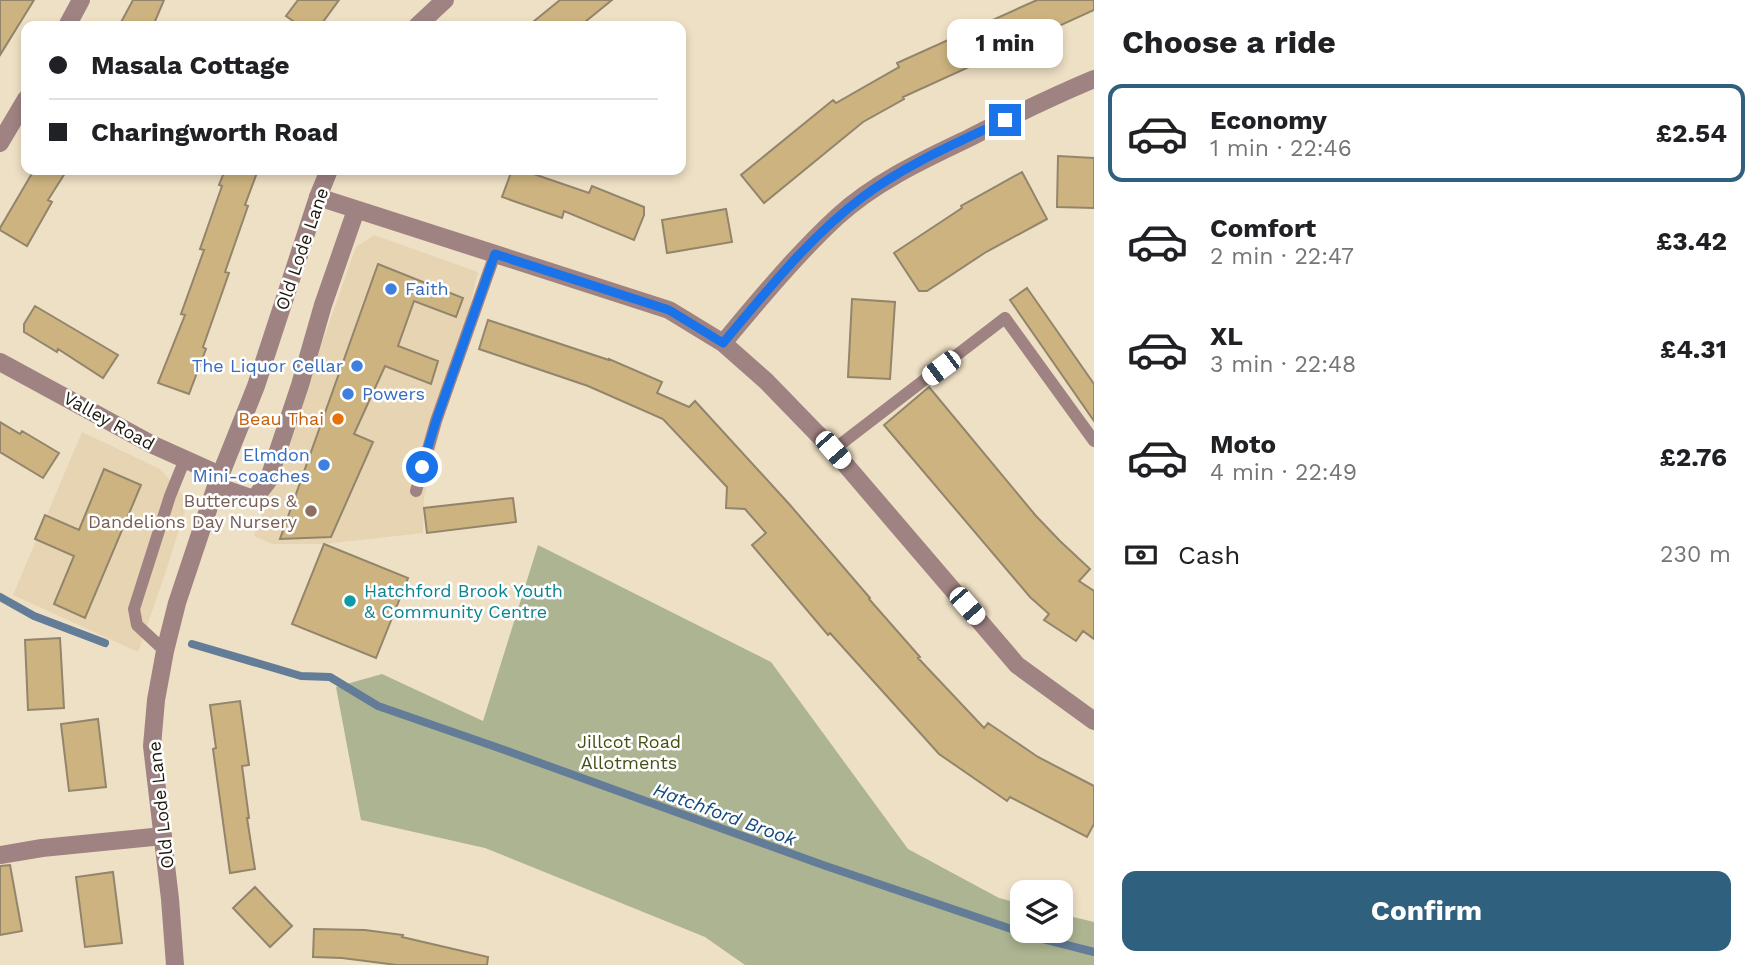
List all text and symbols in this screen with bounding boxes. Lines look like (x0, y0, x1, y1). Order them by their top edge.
callout: 1 min (947, 18, 1063, 68)
text: Choose a ride (1122, 23, 1336, 61)
text: 1 min (975, 30, 1035, 57)
text: Masala Cottage (91, 50, 290, 80)
icon: car (1126, 102, 1189, 165)
route end (989, 104, 1021, 136)
text: Economy (1210, 105, 1327, 135)
text: Charingworth Road (91, 117, 338, 147)
text: £2.54 (1656, 118, 1727, 148)
text: 1 min · 22:46 (1210, 135, 1352, 162)
street label: Old Lode Lane (271, 185, 332, 313)
icon: car (1126, 210, 1189, 273)
text: Comfort (1210, 213, 1316, 243)
text: £3.42 (1656, 226, 1727, 256)
text: 2 min · 22:47 (1210, 243, 1354, 270)
place label: Faith (405, 278, 449, 299)
marker: Faith (383, 281, 399, 297)
icon: car (1126, 318, 1189, 381)
text: XL (1210, 321, 1243, 351)
text: £4.31 (1660, 334, 1727, 364)
car (918, 347, 965, 389)
text: 3 min · 22:48 (1210, 351, 1356, 378)
place label: The Liquor Cellar (192, 355, 343, 376)
marker: The Liquor Cellar (349, 358, 365, 374)
place label: Powers (362, 383, 425, 404)
marker: Powers (340, 386, 356, 402)
street label: Valley Road (60, 387, 158, 454)
place label: Beau Thai (238, 408, 324, 429)
marker: Beau Thai (330, 411, 346, 427)
icon: car (1126, 426, 1189, 489)
car (812, 427, 855, 473)
text: Moto (1210, 429, 1276, 459)
text: £2.76 (1660, 442, 1727, 472)
place label: Elmdon Mini-coaches (193, 444, 310, 486)
route start (406, 451, 438, 483)
marker: Elmdon Mini-coaches (316, 457, 332, 473)
text: 4 min · 22:49 (1210, 459, 1357, 486)
place label: Buttercups & Dandelions Day Nursery (88, 490, 298, 532)
marker: Buttercups & Dandelions Day Nursery (303, 503, 319, 519)
icon: cash (1122, 536, 1160, 574)
text: Cash (1178, 540, 1240, 570)
text: 230 m (1660, 541, 1731, 568)
place label: Hatchford Brook Youth & Community Centre (364, 580, 563, 622)
car (946, 583, 989, 629)
marker: Hatchford Brook Youth & Community Centre (342, 593, 358, 609)
park label: Jillcot Road Allotments (577, 731, 681, 773)
street label: Old Lode Lane (143, 740, 178, 870)
water label: Hatchford Brook (650, 778, 800, 851)
button: Confirm (1122, 871, 1731, 951)
map controls (1010, 880, 1073, 943)
button: layers (1010, 880, 1073, 943)

